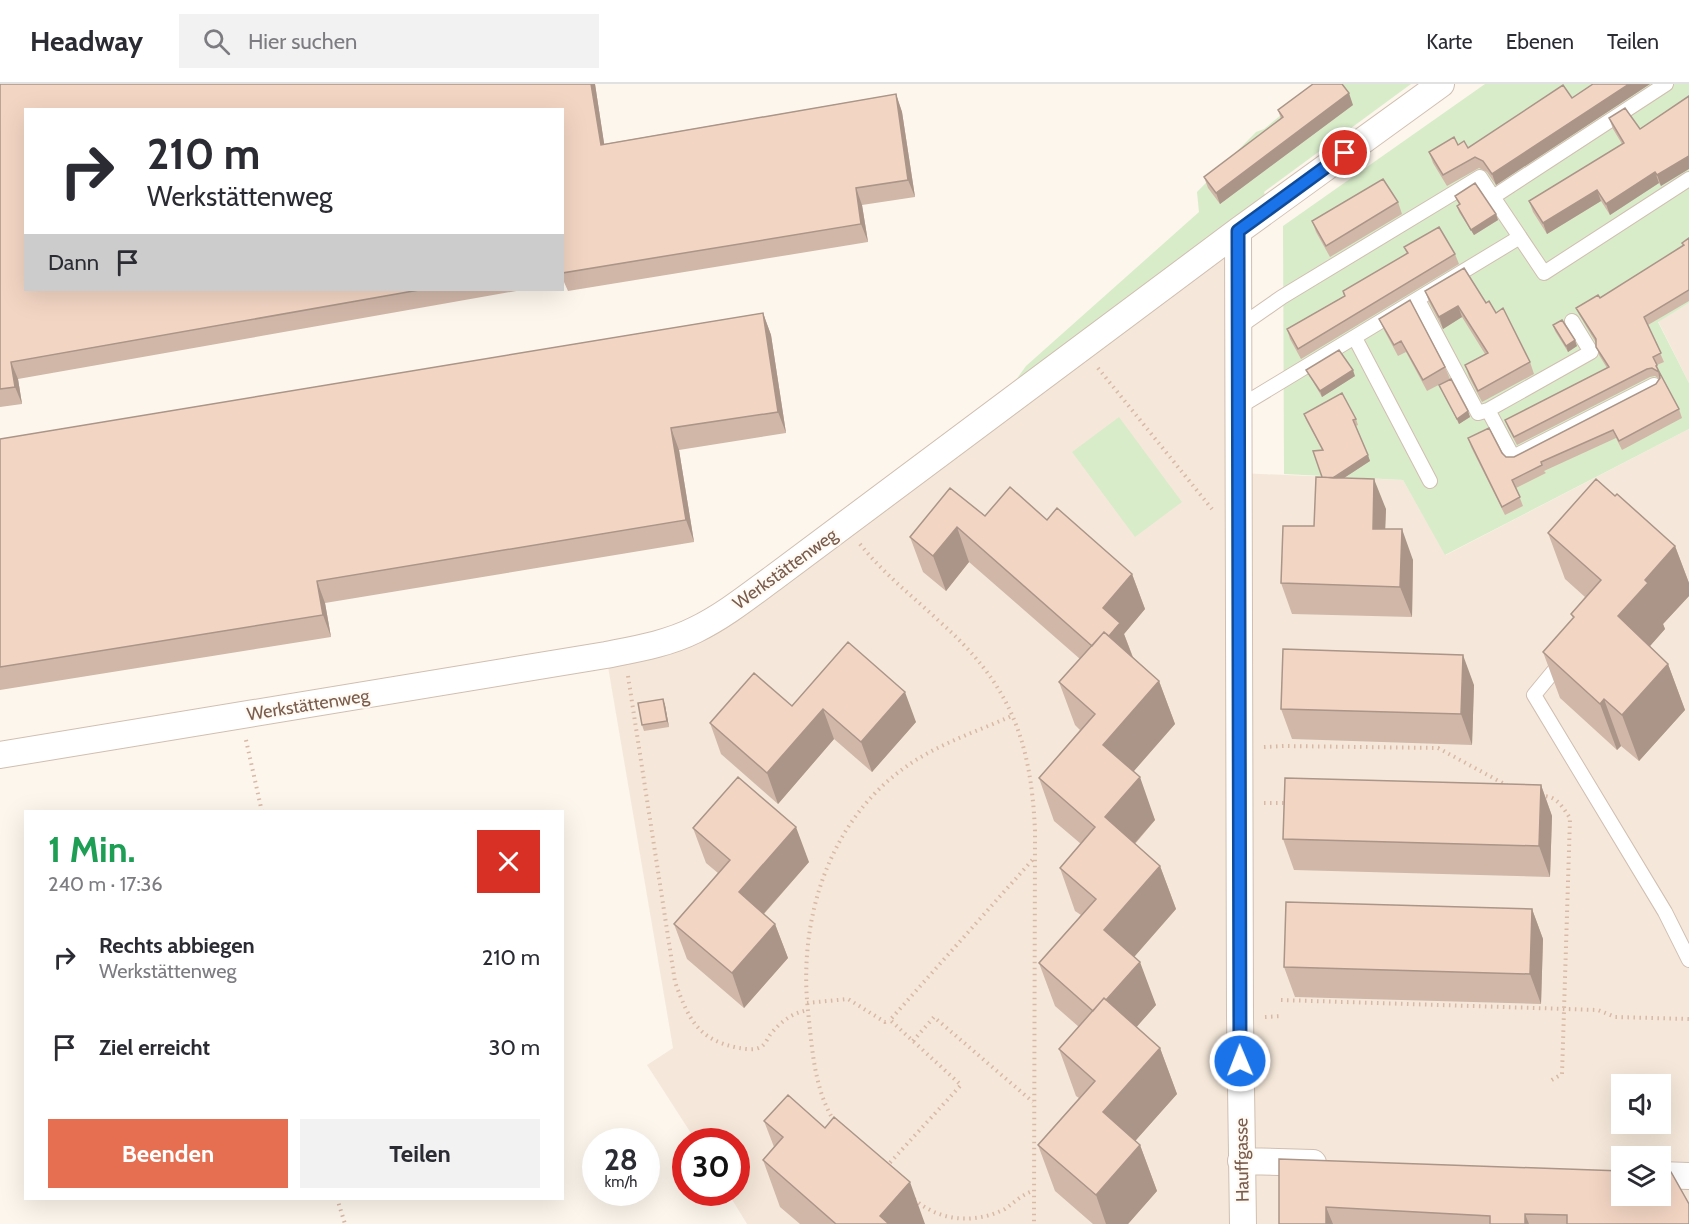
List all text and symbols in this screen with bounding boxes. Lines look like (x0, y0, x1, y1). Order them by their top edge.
search box (179, 14, 599, 68)
text: Headway (30, 24, 143, 58)
icon: search (200, 25, 233, 58)
text: Hier suchen (248, 28, 357, 55)
text: Karte (1426, 29, 1473, 54)
text: Ebenen (1506, 29, 1574, 54)
text: Teilen (1607, 29, 1659, 54)
pin (1319, 127, 1370, 178)
text: 210 m (147, 128, 260, 180)
icon: right (48, 132, 126, 210)
icon: arrive (1328, 136, 1361, 169)
text: Werkstättenweg (147, 180, 332, 213)
icon: arrive (111, 246, 144, 279)
text: Dann (48, 249, 99, 276)
street label: Werkstättenweg (729, 523, 842, 614)
street label: Werkstättenweg (245, 684, 372, 726)
text: 1 Min. (48, 827, 136, 871)
button: close (477, 830, 540, 893)
text: 240 m · 17:36 (48, 872, 163, 896)
text: Rechts abbiegen (99, 932, 255, 959)
icon: right (48, 941, 81, 974)
text: 210 m (482, 944, 540, 971)
text: Werkstättenweg (99, 959, 236, 983)
position arrow (1208, 1029, 1272, 1093)
icon: arrive (48, 1031, 81, 1064)
text: Ziel erreicht (99, 1034, 210, 1061)
text: 30 m (488, 1034, 540, 1061)
map controls (1611, 1074, 1671, 1206)
button: sound (1611, 1074, 1671, 1134)
street label: Hauffgasse (1230, 1118, 1254, 1202)
button: Beenden (48, 1119, 288, 1188)
button: Teilen (300, 1119, 540, 1188)
speed limit sign: 30 (672, 1128, 750, 1206)
text: 28 (604, 1141, 638, 1178)
button: layers (1611, 1146, 1671, 1206)
text: km/h (605, 1173, 637, 1191)

